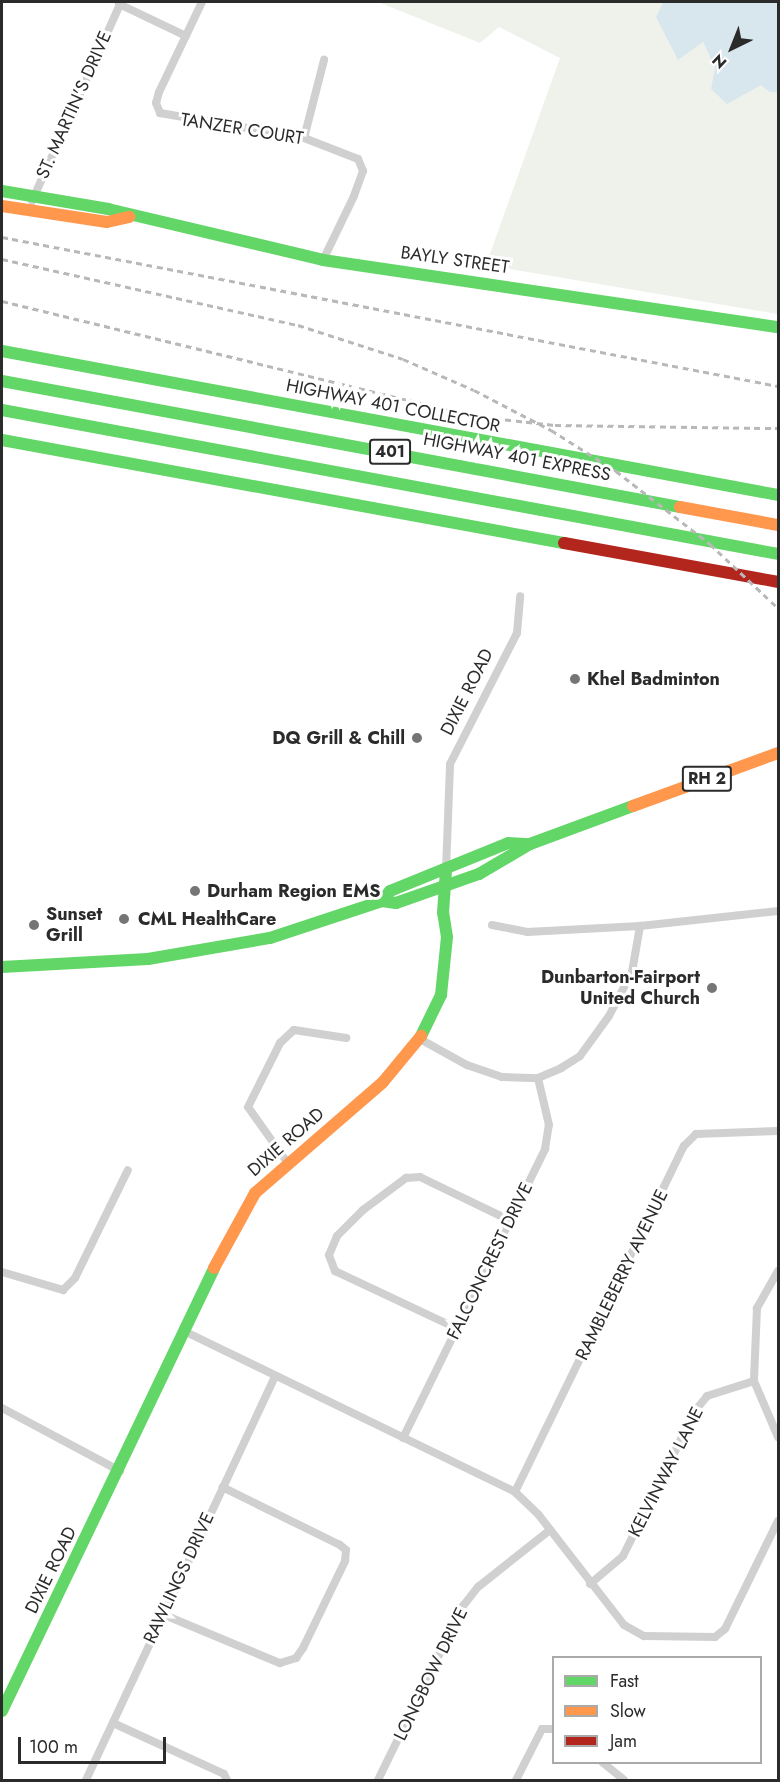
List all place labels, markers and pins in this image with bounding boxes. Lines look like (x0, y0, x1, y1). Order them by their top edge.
place label: Khel Badminton (587, 668, 720, 690)
marker: Khel Badminton (568, 672, 582, 686)
place label: DQ Grill & Chill (272, 727, 405, 749)
marker: DQ Grill & Chill (410, 731, 424, 745)
place label: Durham Region EMS (207, 880, 380, 902)
marker: Durham Region EMS (188, 884, 202, 898)
place label: Sunset Grill (46, 904, 102, 946)
place label: CML HealthCare (138, 908, 276, 930)
marker: CML HealthCare (115, 910, 133, 928)
marker: Sunset Grill (27, 918, 41, 932)
place label: Dunbarton-Fairport United Church (541, 967, 700, 1010)
marker: Dunbarton-Fairport United Church (705, 981, 719, 995)

